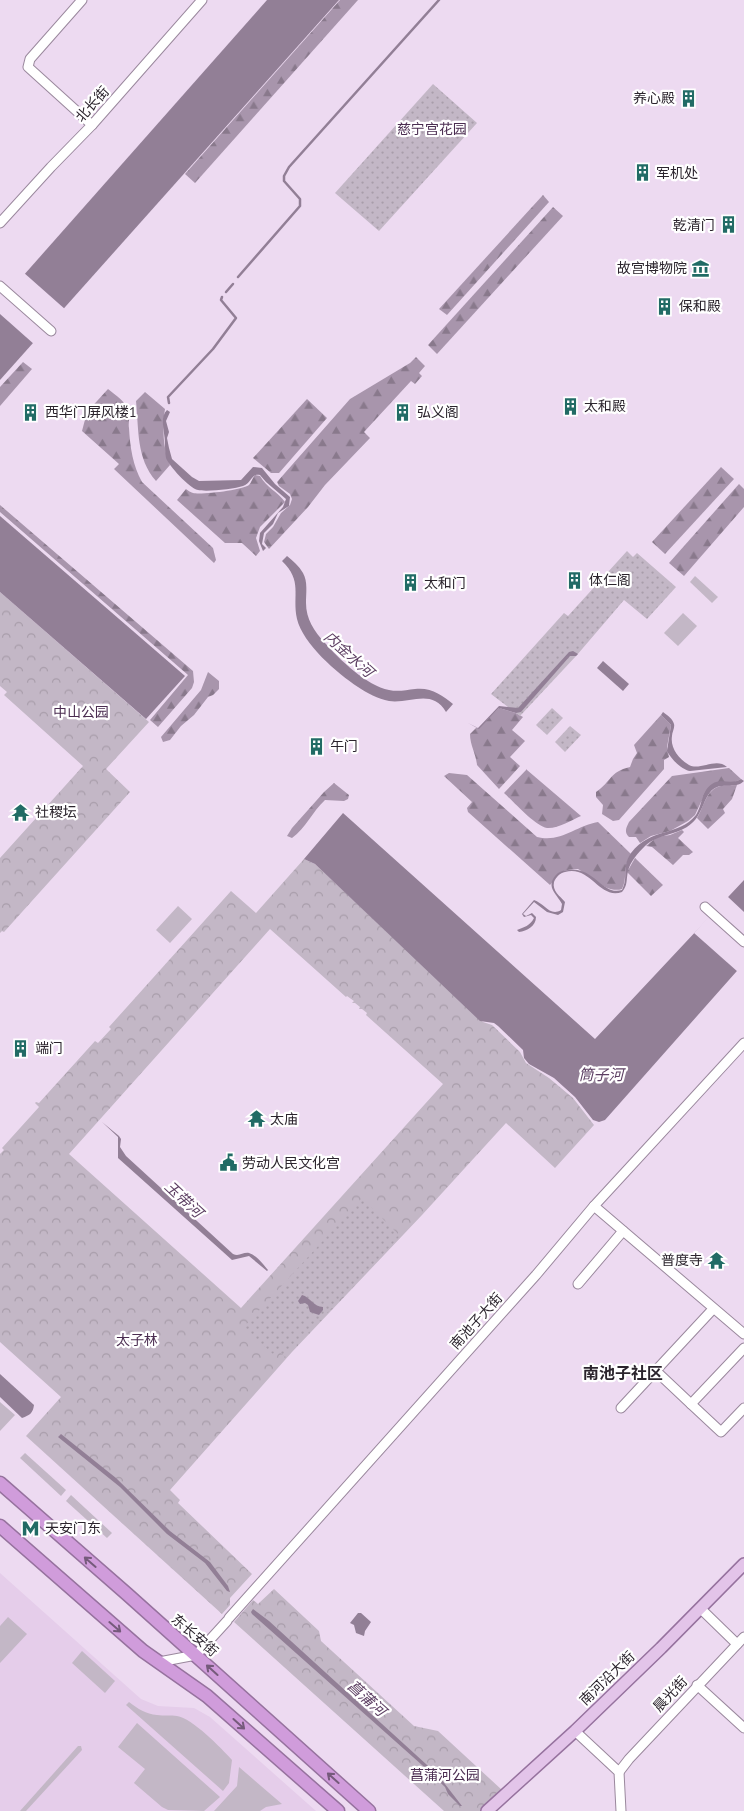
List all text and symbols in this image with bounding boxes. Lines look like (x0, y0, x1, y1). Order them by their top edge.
street label: 北长街 (71, 82, 113, 126)
building icon: 养心殿 (679, 88, 699, 108)
place label: 养心殿 (633, 89, 675, 107)
park label: 慈宁宫花园 (397, 120, 467, 138)
building icon: 军机处 (632, 163, 652, 183)
place label: 军机处 (656, 164, 698, 182)
building icon: 乾清门 (719, 215, 739, 235)
place label: 乾清门 (673, 216, 715, 234)
museum icon: 故宫博物院 (691, 258, 711, 278)
place label: 故宫博物院 (617, 259, 687, 277)
building icon: 保和殿 (655, 296, 675, 316)
place label: 保和殿 (679, 297, 721, 315)
building icon: 太和殿 (560, 396, 580, 416)
place label: 太和殿 (584, 397, 626, 415)
building icon: 西华门屏风楼1 (21, 402, 41, 422)
building icon: 弘义阁 (393, 402, 413, 422)
place label: 西华门屏风楼1 (45, 403, 137, 421)
place label: 弘义阁 (417, 403, 459, 421)
building icon: 体仁阁 (565, 570, 585, 590)
place label: 体仁阁 (589, 571, 631, 589)
building icon: 太和门 (400, 573, 420, 593)
place label: 太和门 (424, 574, 466, 592)
water label: 内金水河 (320, 627, 380, 683)
park label: 中山公园 (53, 703, 109, 721)
building icon: 午门 (306, 736, 326, 756)
place label: 午门 (330, 737, 358, 755)
temple icon: 社稷坛 (11, 802, 31, 822)
place label: 社稷坛 (35, 803, 77, 821)
building icon: 端门 (11, 1038, 31, 1058)
place label: 端门 (35, 1039, 63, 1057)
water label: 筒子河 (578, 1065, 626, 1084)
temple icon: 太庙 (246, 1109, 266, 1129)
place label: 太庙 (270, 1110, 298, 1128)
public building icon: 劳动人民文化宫 (218, 1153, 238, 1173)
place label: 劳动人民文化宫 (242, 1154, 340, 1172)
water label: 玉带河 (161, 1177, 209, 1223)
temple icon: 普度寺 (707, 1250, 727, 1270)
place label: 普度寺 (661, 1251, 703, 1269)
street label: 南池子大街 (446, 1289, 506, 1353)
park label: 太子林 (116, 1331, 158, 1349)
district label: 南池子社区 (583, 1363, 663, 1383)
metro station icon: 天安门东 (21, 1518, 41, 1538)
place label: 天安门东 (45, 1519, 101, 1537)
one-way arrow (84, 1556, 97, 1568)
street label: 东长安街 (168, 1610, 222, 1660)
one-way arrow (109, 1621, 122, 1633)
street label: 南河沿大街 (576, 1647, 638, 1709)
one-way arrow (206, 1664, 219, 1675)
street label: 晨光街 (649, 1673, 691, 1715)
water label: 菖蒲河 (344, 1676, 392, 1722)
one-way arrow (233, 1718, 246, 1730)
park label: 菖蒲河公园 (410, 1766, 480, 1784)
one-way arrow (326, 1773, 339, 1784)

